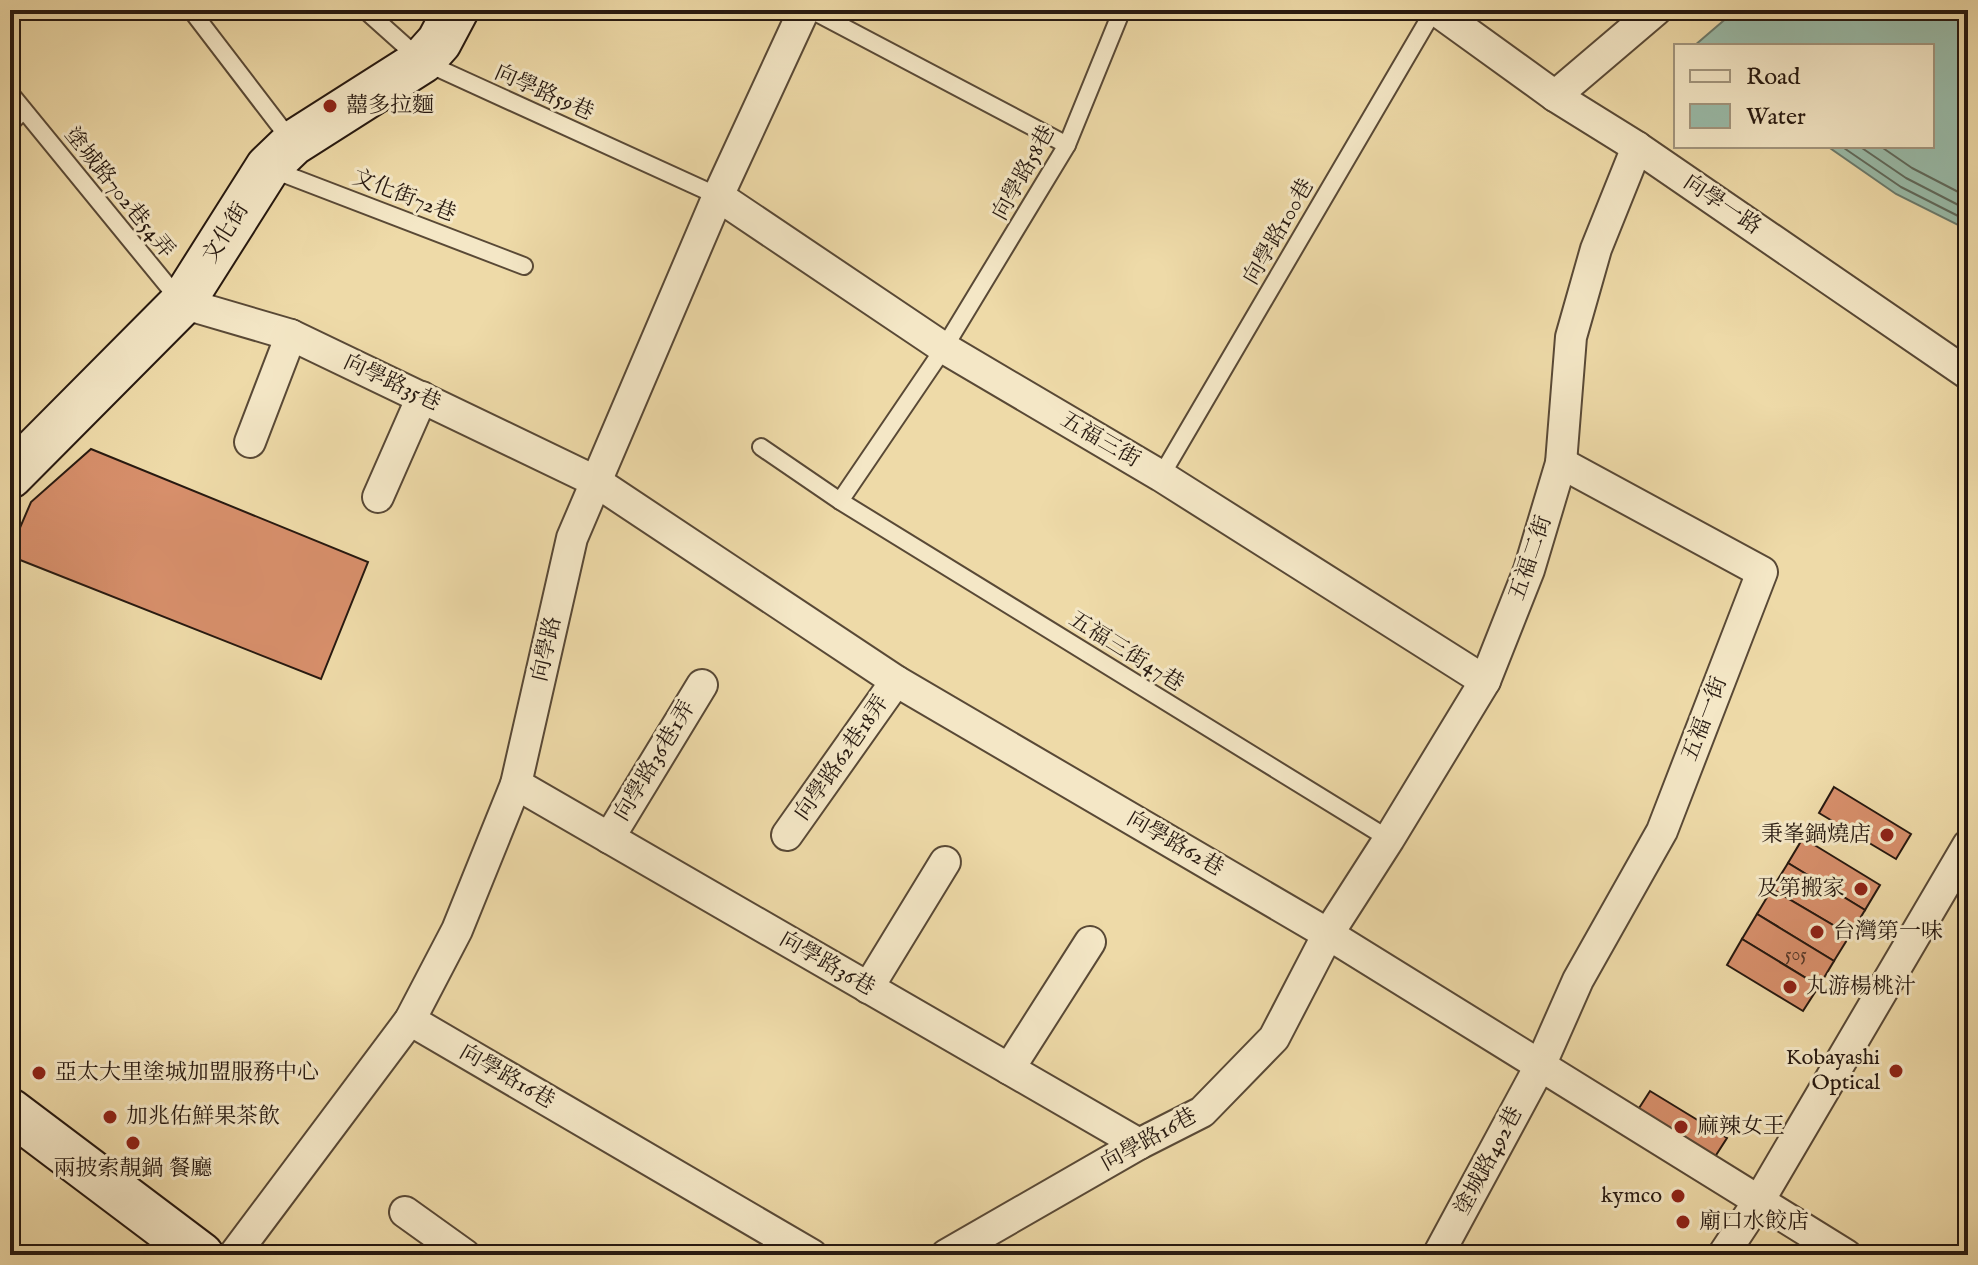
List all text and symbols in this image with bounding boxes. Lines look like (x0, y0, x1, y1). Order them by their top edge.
legend (1674, 44, 1934, 148)
street label: 向學路59巷 (490, 59, 598, 127)
text: Road (1746, 62, 1800, 93)
place label: 囍多拉麵 (346, 92, 434, 120)
marker: 囍多拉麵 (321, 97, 339, 115)
text: Water (1746, 102, 1806, 133)
street label: 向學路58巷 (986, 120, 1062, 226)
street label: 塗城路702巷54弄 (58, 122, 180, 264)
street label: 文化街72巷 (348, 163, 460, 229)
street label: 向學一路 (1678, 169, 1766, 241)
street label: 向學路100巷 (1237, 174, 1321, 290)
street label: 文化街 (197, 198, 255, 268)
street label: 向學路35巷 (339, 348, 445, 418)
street label: 五福三街 (1055, 406, 1145, 474)
street label: 五福二街 (1503, 512, 1559, 604)
street label: 五福三街47巷 (1063, 606, 1189, 698)
street label: 向學路 (526, 614, 568, 684)
street label: 五福一街 (1676, 673, 1734, 765)
street label: 向學路62巷18弄 (789, 690, 895, 826)
street label: 向學路36巷1弄 (608, 696, 702, 826)
street label: 向學路62巷 (1121, 805, 1229, 883)
place label: 秉峯鍋燒店 (1761, 821, 1871, 849)
marker: 秉峯鍋燒店 (1878, 826, 1896, 844)
place label: 及第搬家 (1757, 875, 1845, 903)
marker: 及第搬家 (1852, 880, 1870, 898)
place label: 台灣第一味 (1833, 918, 1943, 946)
marker: 台灣第一味 (1808, 923, 1826, 941)
street label: 向學路36巷 (774, 926, 880, 1002)
house number: 505 (1785, 944, 1807, 967)
place label: 丸游楊桃汁 (1806, 973, 1916, 1001)
marker: 丸游楊桃汁 (1781, 978, 1799, 996)
street label: 向學路16巷 (454, 1039, 560, 1115)
place label: Kobayashi Optical (1786, 1044, 1880, 1097)
place label: 亞太大里塗城加盟服務中心 (55, 1059, 319, 1087)
marker: Kobayashi Optical (1887, 1062, 1905, 1080)
marker: 亞太大里塗城加盟服務中心 (30, 1064, 48, 1082)
street label: 向學路16巷 (1096, 1102, 1202, 1178)
street label: 塗城路492巷 (1449, 1102, 1529, 1220)
place label: 加兆佑鮮果茶飲 (126, 1103, 280, 1131)
marker: 加兆佑鮮果茶飲 (101, 1108, 119, 1126)
place label: 麻辣女王 (1697, 1113, 1785, 1141)
marker: 麻辣女王 (1672, 1118, 1690, 1136)
marker: 兩披索靚鍋 餐廳 (124, 1134, 142, 1152)
place label: 兩披索靚鍋 餐廳 (54, 1155, 212, 1183)
place label: kymco (1601, 1182, 1662, 1210)
marker: kymco (1669, 1187, 1687, 1205)
place label: 廟口水餃店 (1699, 1208, 1809, 1236)
marker: 廟口水餃店 (1674, 1213, 1692, 1231)

